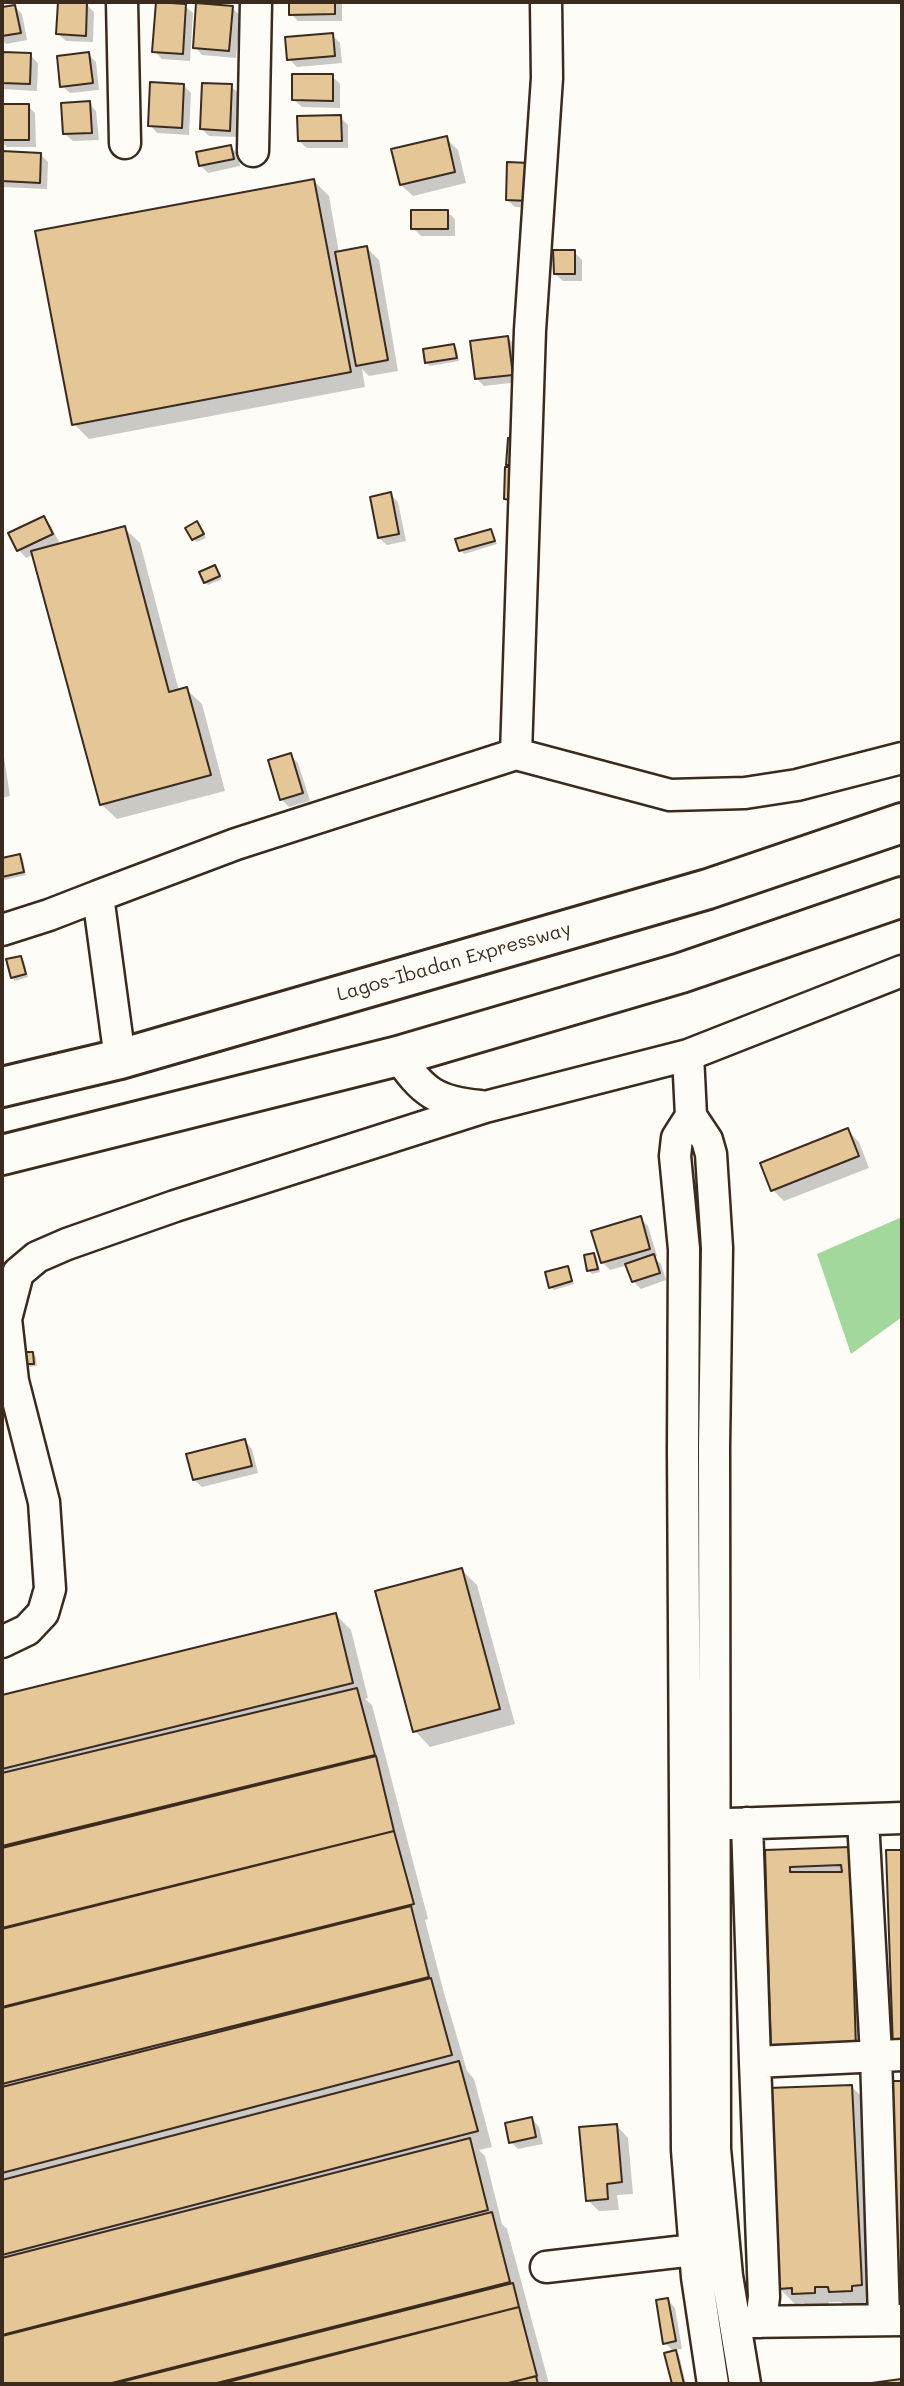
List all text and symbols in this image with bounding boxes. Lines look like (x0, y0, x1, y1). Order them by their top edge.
street label: Lagos-Ibadan Expressway (334, 918, 574, 1006)

